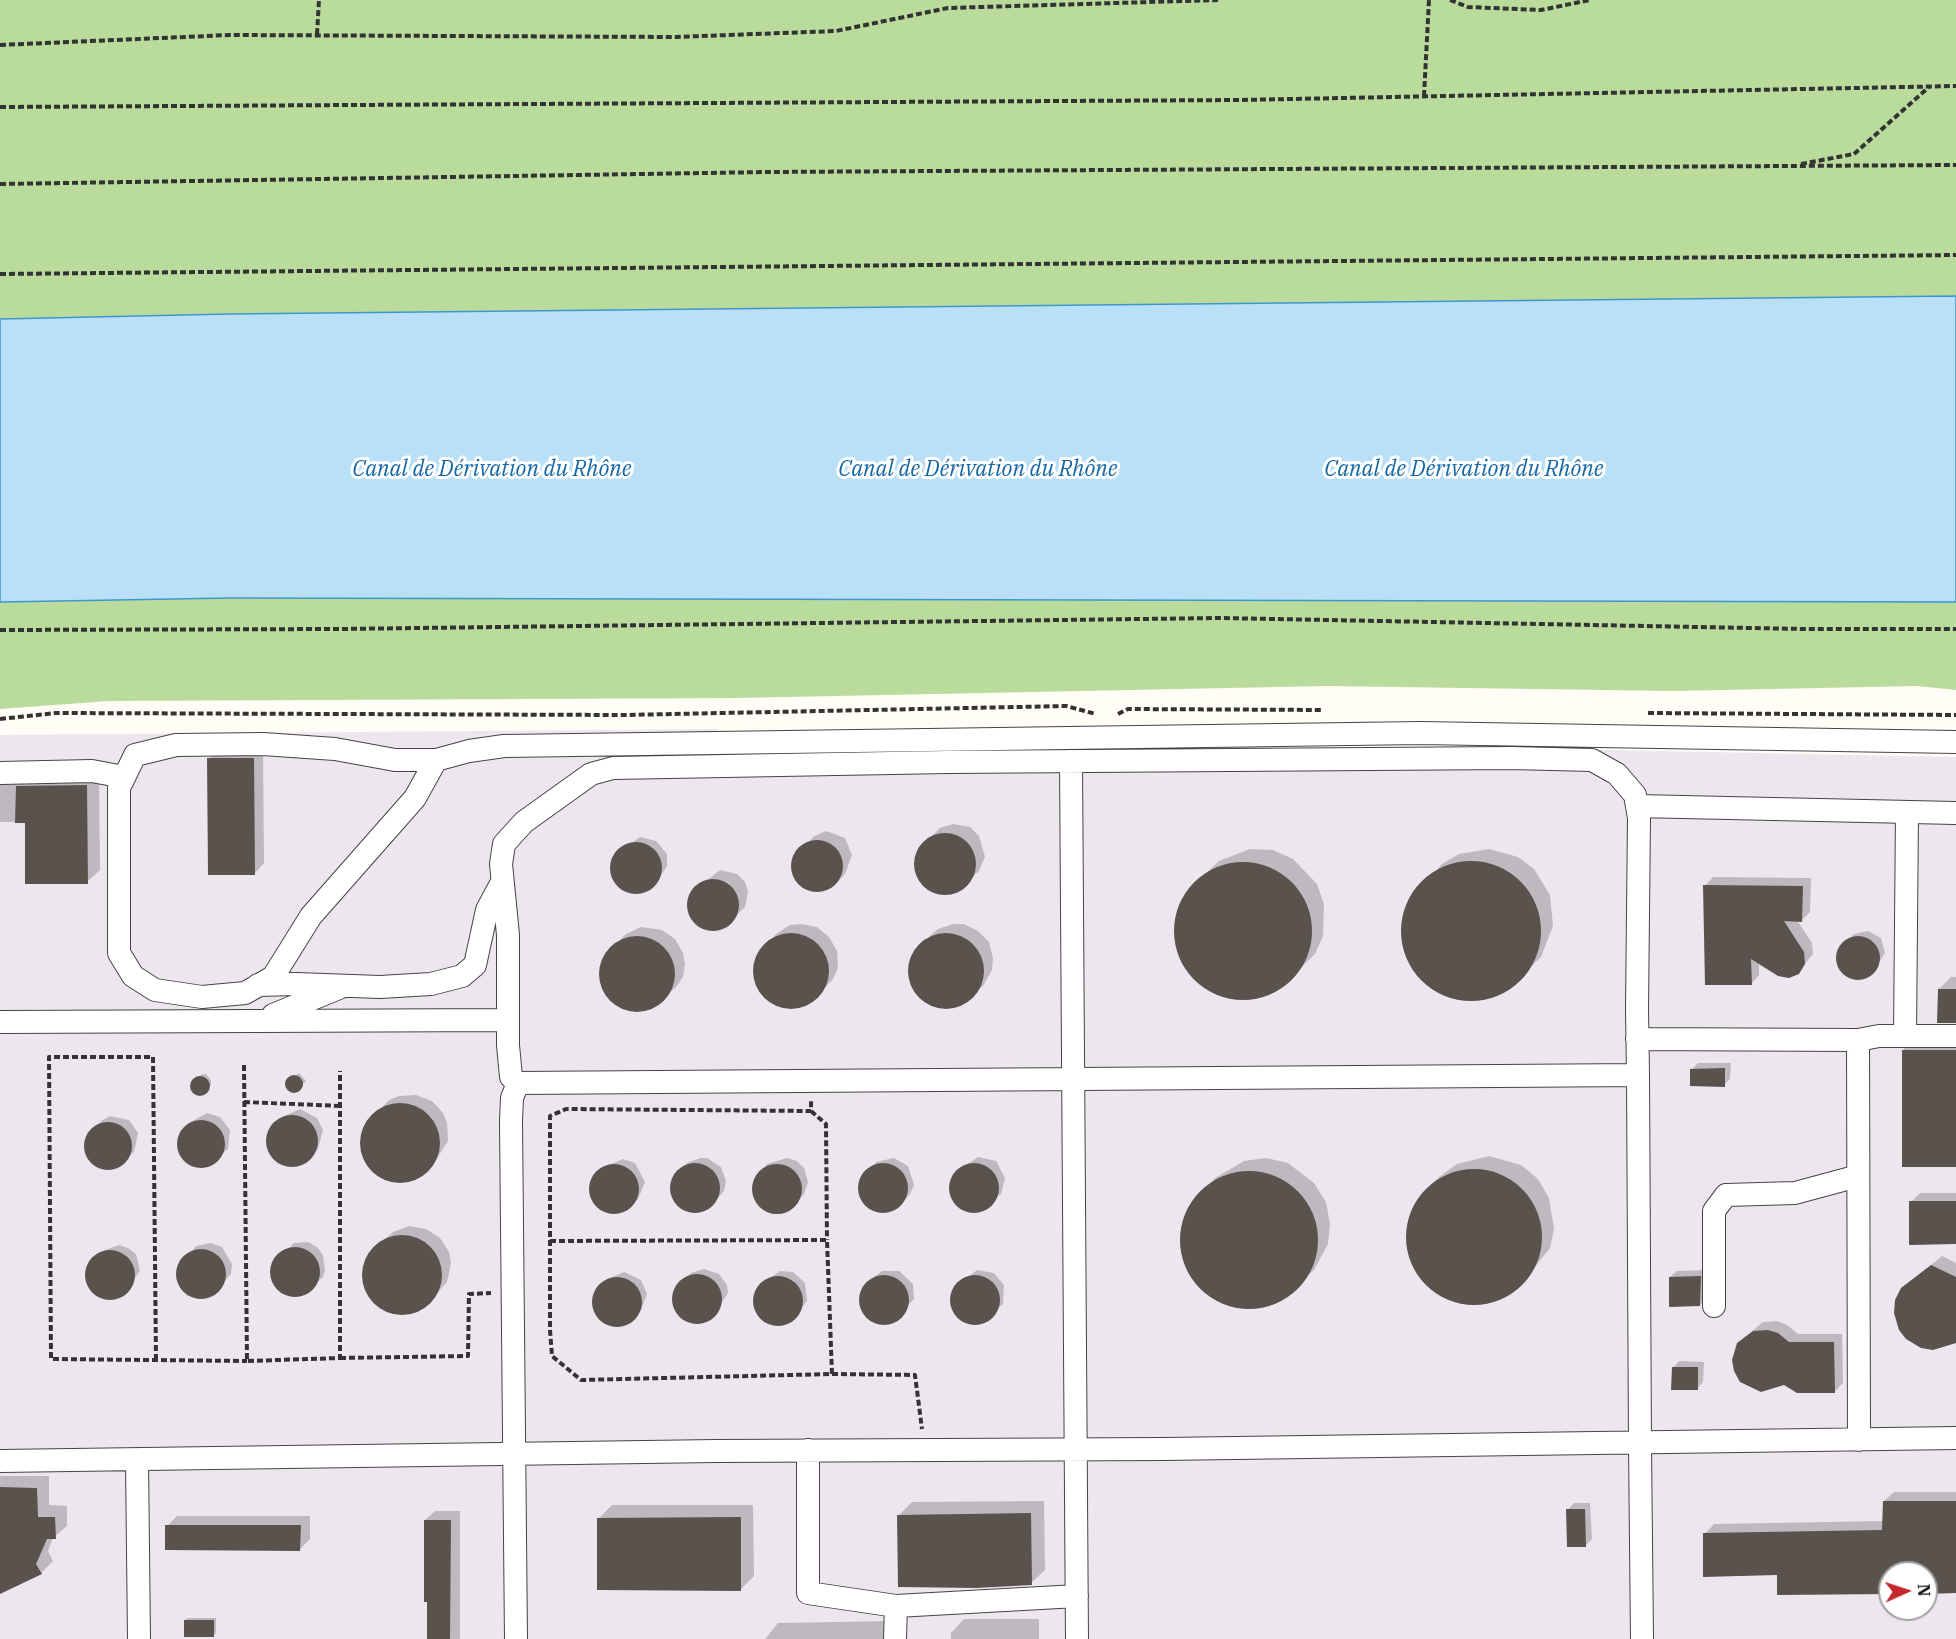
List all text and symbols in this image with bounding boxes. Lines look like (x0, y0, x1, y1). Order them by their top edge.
water label: Canal de Dérivation du Rhône (352, 457, 632, 483)
water label: Canal de Dérivation du Rhône (838, 457, 1118, 483)
water label: Canal de Dérivation du Rhône (1324, 457, 1604, 483)
north arrow (1878, 1561, 1938, 1621)
text: N (1914, 1583, 1934, 1597)

